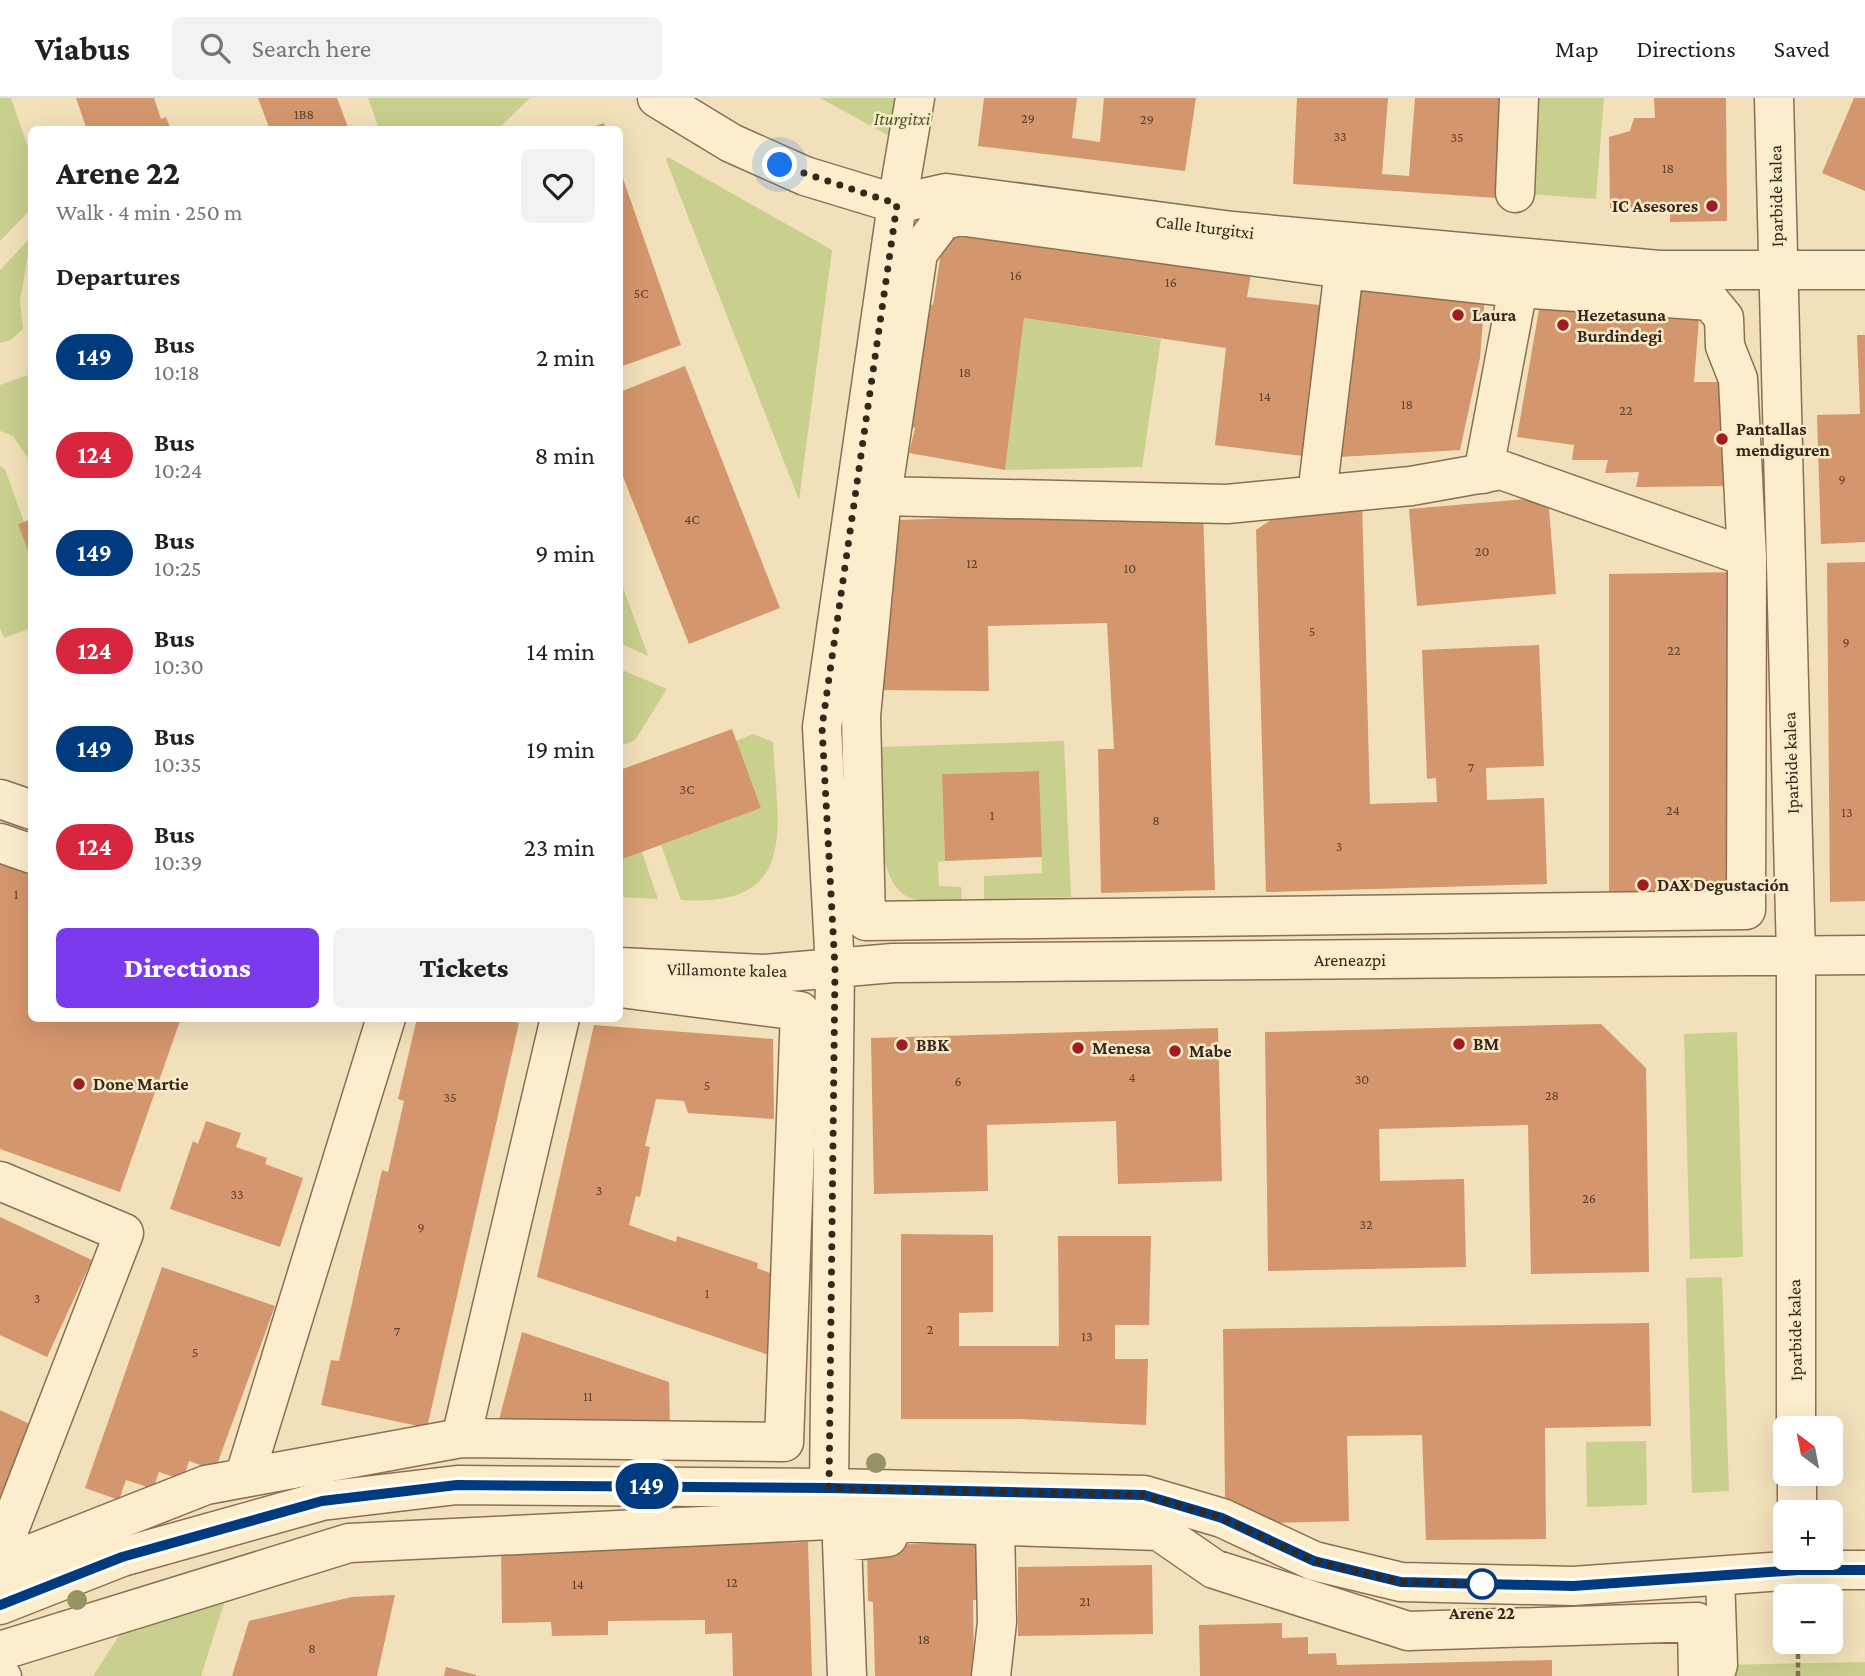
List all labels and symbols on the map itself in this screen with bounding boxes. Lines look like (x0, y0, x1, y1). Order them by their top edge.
house number: 1B8 (294, 106, 314, 122)
park label: Iturgitxi (874, 109, 930, 129)
house number: 29 (1021, 110, 1035, 126)
house number: 29 (1140, 111, 1154, 127)
house number: 33 (1333, 128, 1347, 144)
house number: 35 (1450, 129, 1464, 145)
street label: Iparbide kalea (1765, 145, 1787, 247)
your location (762, 147, 797, 182)
house number: 18 (1662, 160, 1674, 176)
place label: IC Asesores (1612, 196, 1698, 216)
marker: IC Asesores (1704, 198, 1720, 214)
street label: Calle Iturgitxi (1155, 211, 1256, 243)
house number: 16 (1010, 267, 1022, 283)
house number: 16 (1165, 274, 1177, 290)
house number: 5C (634, 285, 648, 301)
place label: Laura (1472, 305, 1517, 325)
place label: Hezetasuna Burdindegi (1577, 305, 1666, 346)
marker: Laura (1450, 307, 1466, 323)
marker: Hezetasuna Burdindegi (1555, 317, 1571, 333)
house number: 18 (959, 364, 971, 380)
house number: 14 (1259, 388, 1271, 404)
house number: 18 (1401, 396, 1413, 412)
house number: 22 (1619, 402, 1633, 418)
place label: Pantallas mendiguren (1736, 419, 1830, 460)
marker: Pantallas mendiguren (1714, 431, 1730, 447)
house number: 9 (1838, 471, 1846, 487)
house number: 4C (684, 511, 700, 527)
house number: 20 (1475, 543, 1489, 559)
house number: 12 (966, 555, 978, 571)
house number: 10 (1124, 560, 1136, 576)
house number: 5 (1309, 623, 1315, 639)
house number: 9 (1842, 634, 1850, 650)
house number: 22 (1667, 642, 1681, 658)
street label: Iparbide kalea (1779, 712, 1803, 814)
house number: 7 (1468, 759, 1475, 775)
house number: 3C (680, 781, 694, 797)
house number: 24 (1666, 802, 1680, 818)
house number: 13 (1841, 804, 1853, 820)
house number: 1 (990, 807, 995, 823)
house number: 8 (1152, 812, 1160, 828)
house number: 3 (1336, 838, 1342, 854)
place label: DAX Degustación (1657, 875, 1790, 895)
marker: DAX Degustación (1635, 877, 1651, 893)
house number: 1 (14, 886, 19, 902)
street label: Areneazpi (1314, 950, 1386, 970)
street label: Villamonte kalea (667, 959, 787, 981)
place label: BM (1473, 1034, 1500, 1054)
place label: BBK (916, 1035, 949, 1055)
marker: BM (1451, 1036, 1467, 1052)
marker: BBK (894, 1037, 910, 1053)
place label: Menesa (1092, 1038, 1151, 1058)
marker: Menesa (1070, 1040, 1086, 1056)
place label: Mabe (1189, 1041, 1232, 1061)
marker: Mabe (1167, 1043, 1183, 1059)
house number: 4 (1128, 1069, 1136, 1085)
house number: 30 (1355, 1071, 1369, 1087)
house number: 6 (954, 1073, 962, 1089)
place label: Done Martie (93, 1074, 189, 1094)
marker: Done Martie (71, 1076, 87, 1092)
house number: 5 (704, 1077, 710, 1093)
house number: 28 (1545, 1087, 1559, 1103)
house number: 35 (443, 1089, 457, 1105)
house number: 3 (596, 1182, 602, 1198)
house number: 33 (230, 1186, 244, 1202)
house number: 26 (1582, 1190, 1596, 1206)
house number: 32 (1359, 1216, 1373, 1232)
house number: 9 (417, 1219, 425, 1235)
street label: Iparbide kalea (1784, 1279, 1806, 1381)
house number: 1 (705, 1285, 710, 1301)
house number: 3 (34, 1290, 40, 1306)
house number: 2 (927, 1321, 934, 1337)
house number: 7 (394, 1323, 401, 1339)
house number: 13 (1081, 1328, 1093, 1344)
house number: 5 (192, 1344, 198, 1360)
house number: 11 (583, 1388, 593, 1404)
north arrow (1773, 1416, 1843, 1486)
line badge: 149 (607, 1463, 687, 1509)
marker: Arene 22 (1467, 1569, 1497, 1599)
house number: 12 (726, 1574, 738, 1590)
house number: 14 (572, 1576, 584, 1592)
house number: 21 (1079, 1593, 1091, 1609)
place label: Arene 22 (1448, 1603, 1515, 1623)
house number: 18 (918, 1631, 930, 1647)
house number: 8 (308, 1640, 316, 1656)

